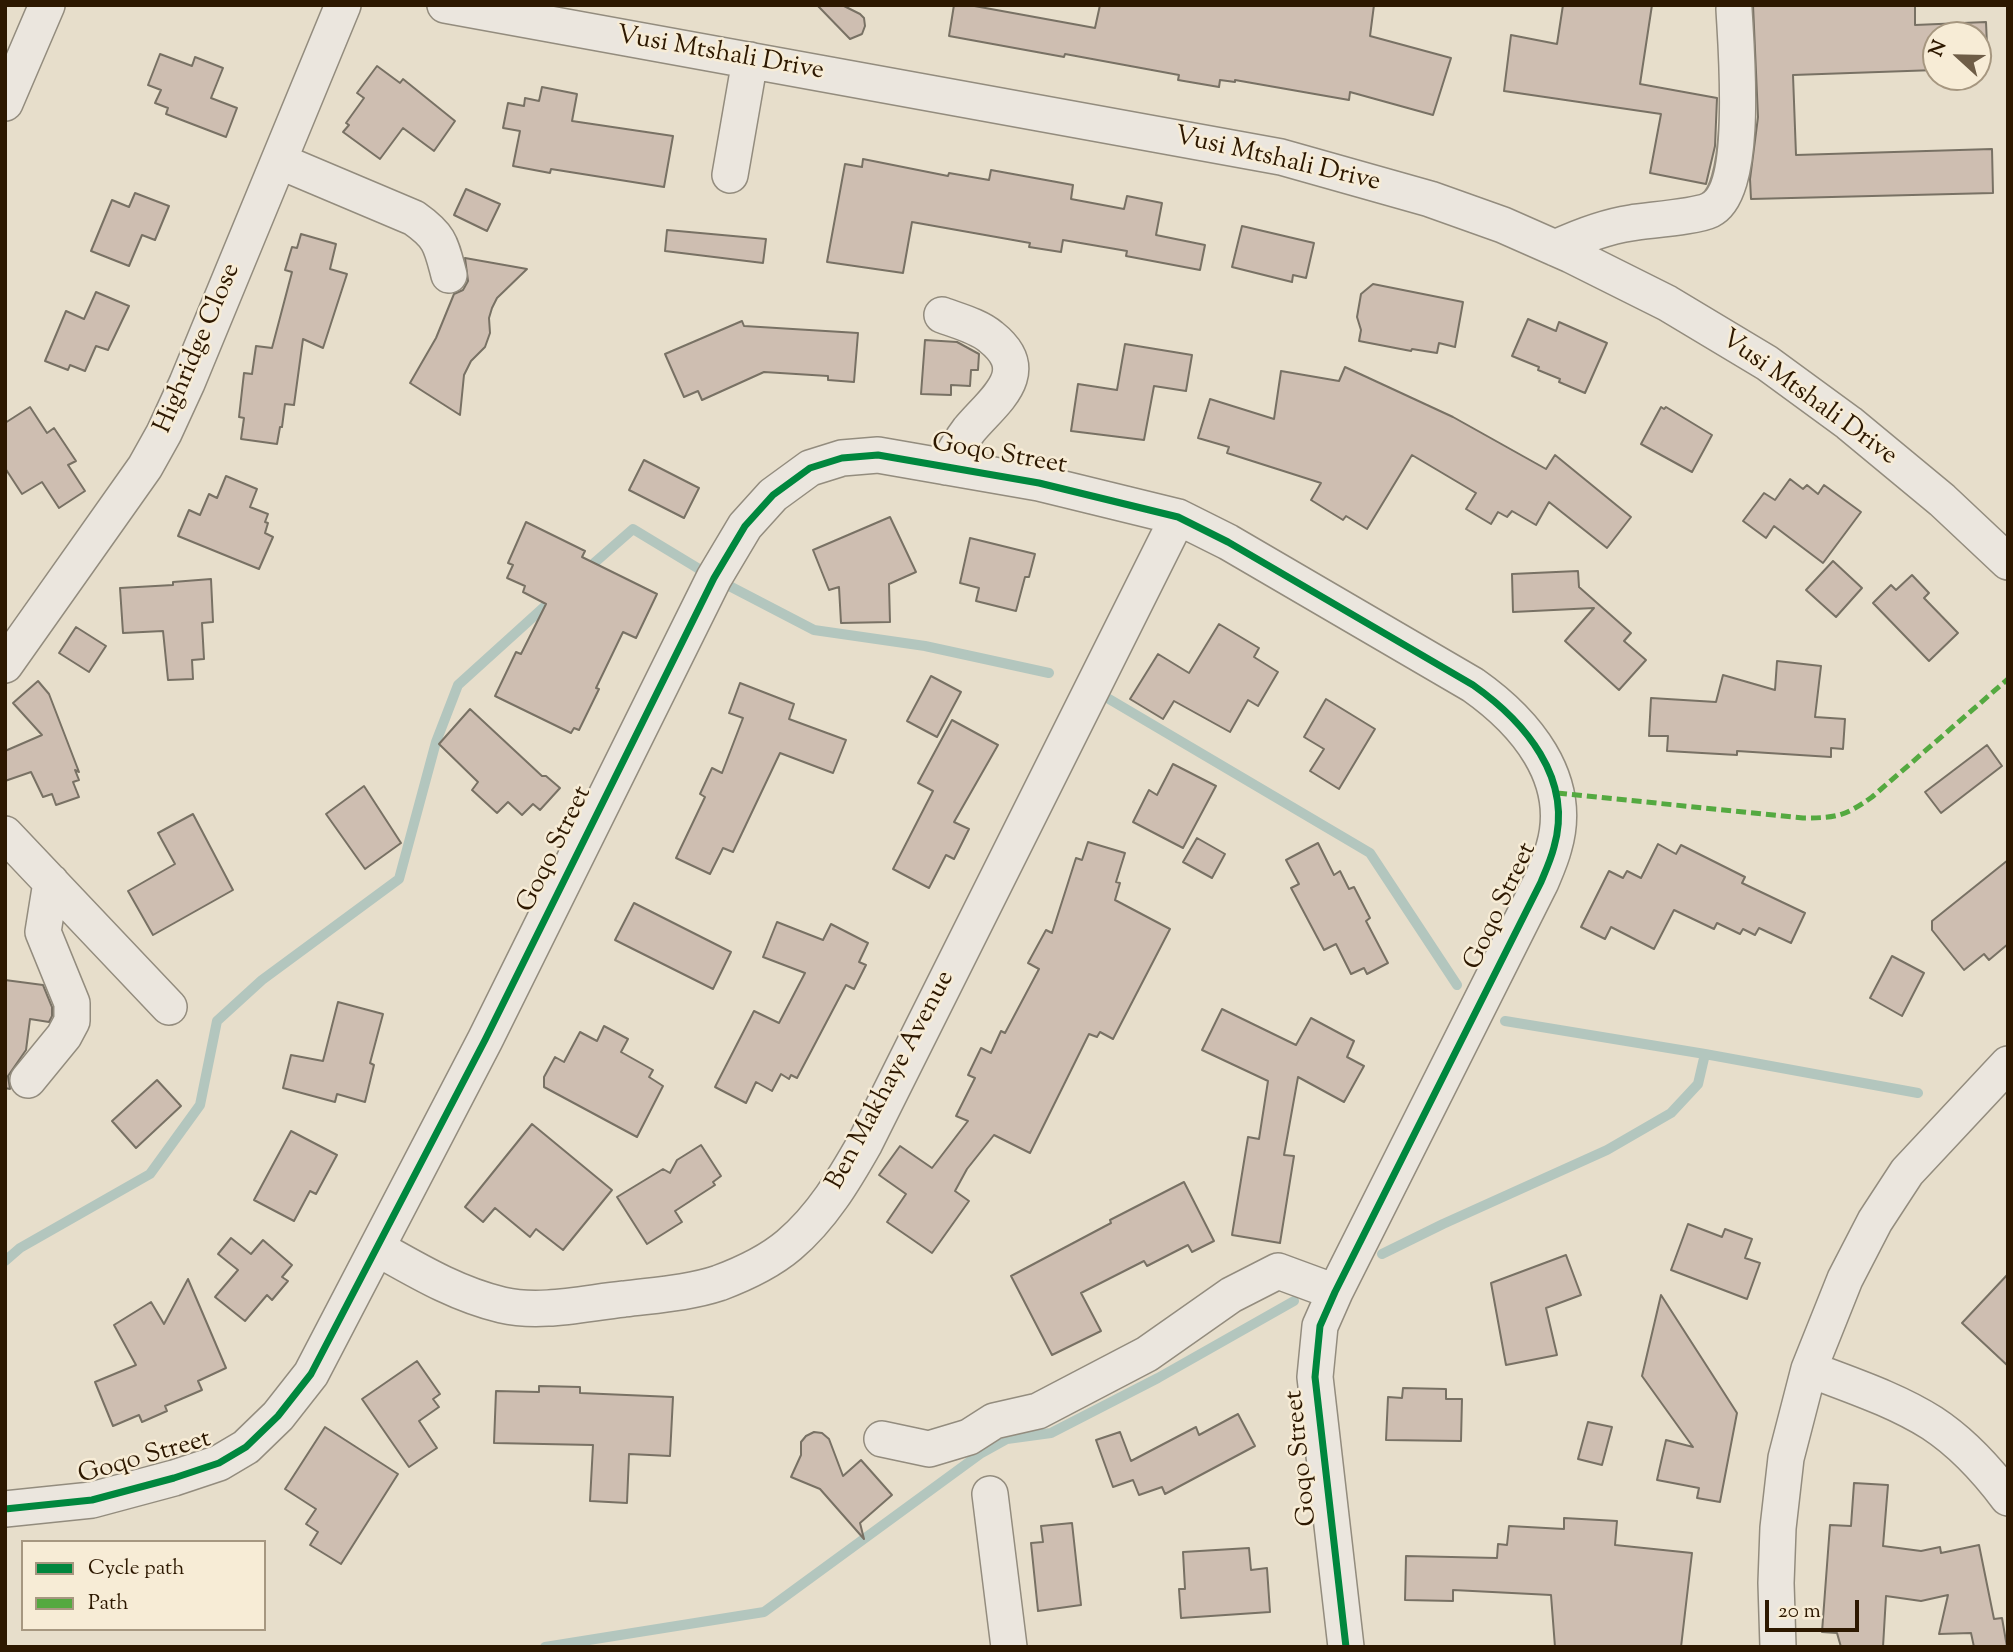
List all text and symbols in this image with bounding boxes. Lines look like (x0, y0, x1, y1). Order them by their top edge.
street label: Vusi Mtshali Drive (614, 21, 826, 89)
north arrow (1922, 21, 1992, 91)
text: N (1924, 37, 1954, 61)
street label: Vusi Mtshali Drive (1171, 122, 1383, 200)
street label: Highridge Close (149, 259, 249, 439)
street label: Vusi Mtshali Drive (1714, 325, 1902, 473)
street label: Goqo Street (929, 429, 1069, 483)
street label: Goqo Street (512, 782, 600, 918)
street label: Goqo Street (1459, 838, 1545, 976)
street label: Ben Makhaye Avenue (821, 966, 963, 1196)
street label: Goqo Street (1280, 1388, 1326, 1528)
street label: Goqo Street (75, 1425, 215, 1493)
legend (21, 1540, 266, 1631)
text: Cycle path (88, 1554, 185, 1584)
scale bar (1768, 1586, 1862, 1630)
text: Path (88, 1589, 129, 1619)
text: 20 m (1778, 1597, 1821, 1627)

